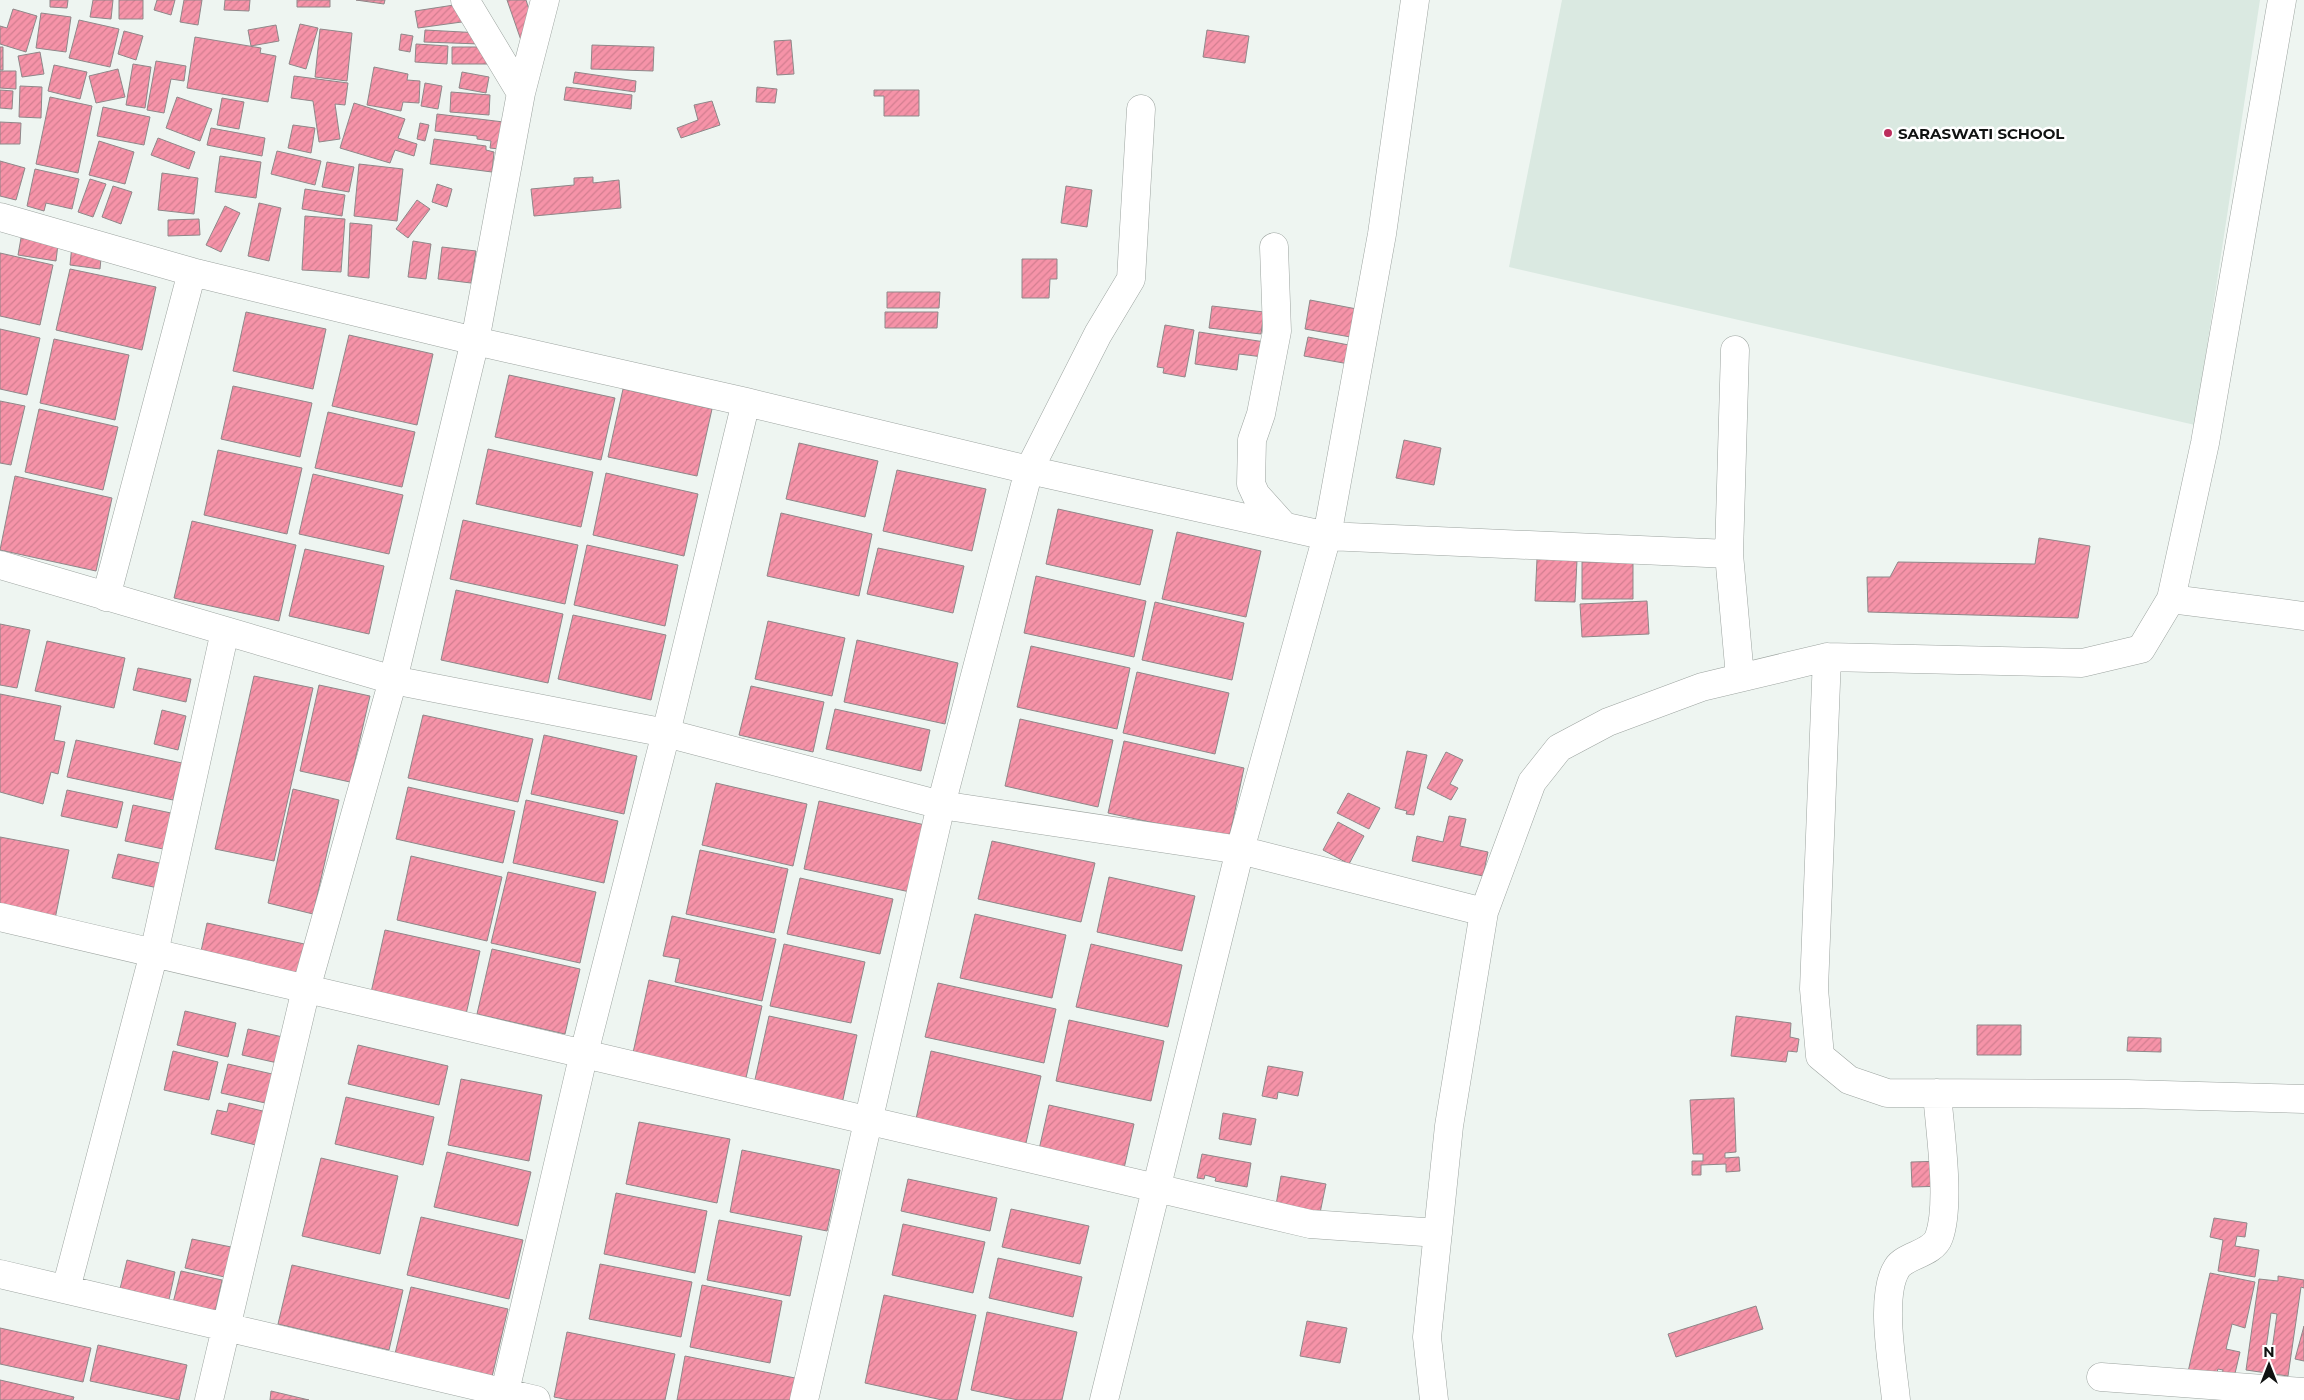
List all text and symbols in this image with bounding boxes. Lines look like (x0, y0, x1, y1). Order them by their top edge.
place label: SARASWATI SCHOOL (1898, 124, 2064, 143)
marker: SARASWATI SCHOOL (1882, 127, 1894, 139)
north arrow (2244, 1340, 2294, 1390)
text: N (2263, 1343, 2275, 1361)

